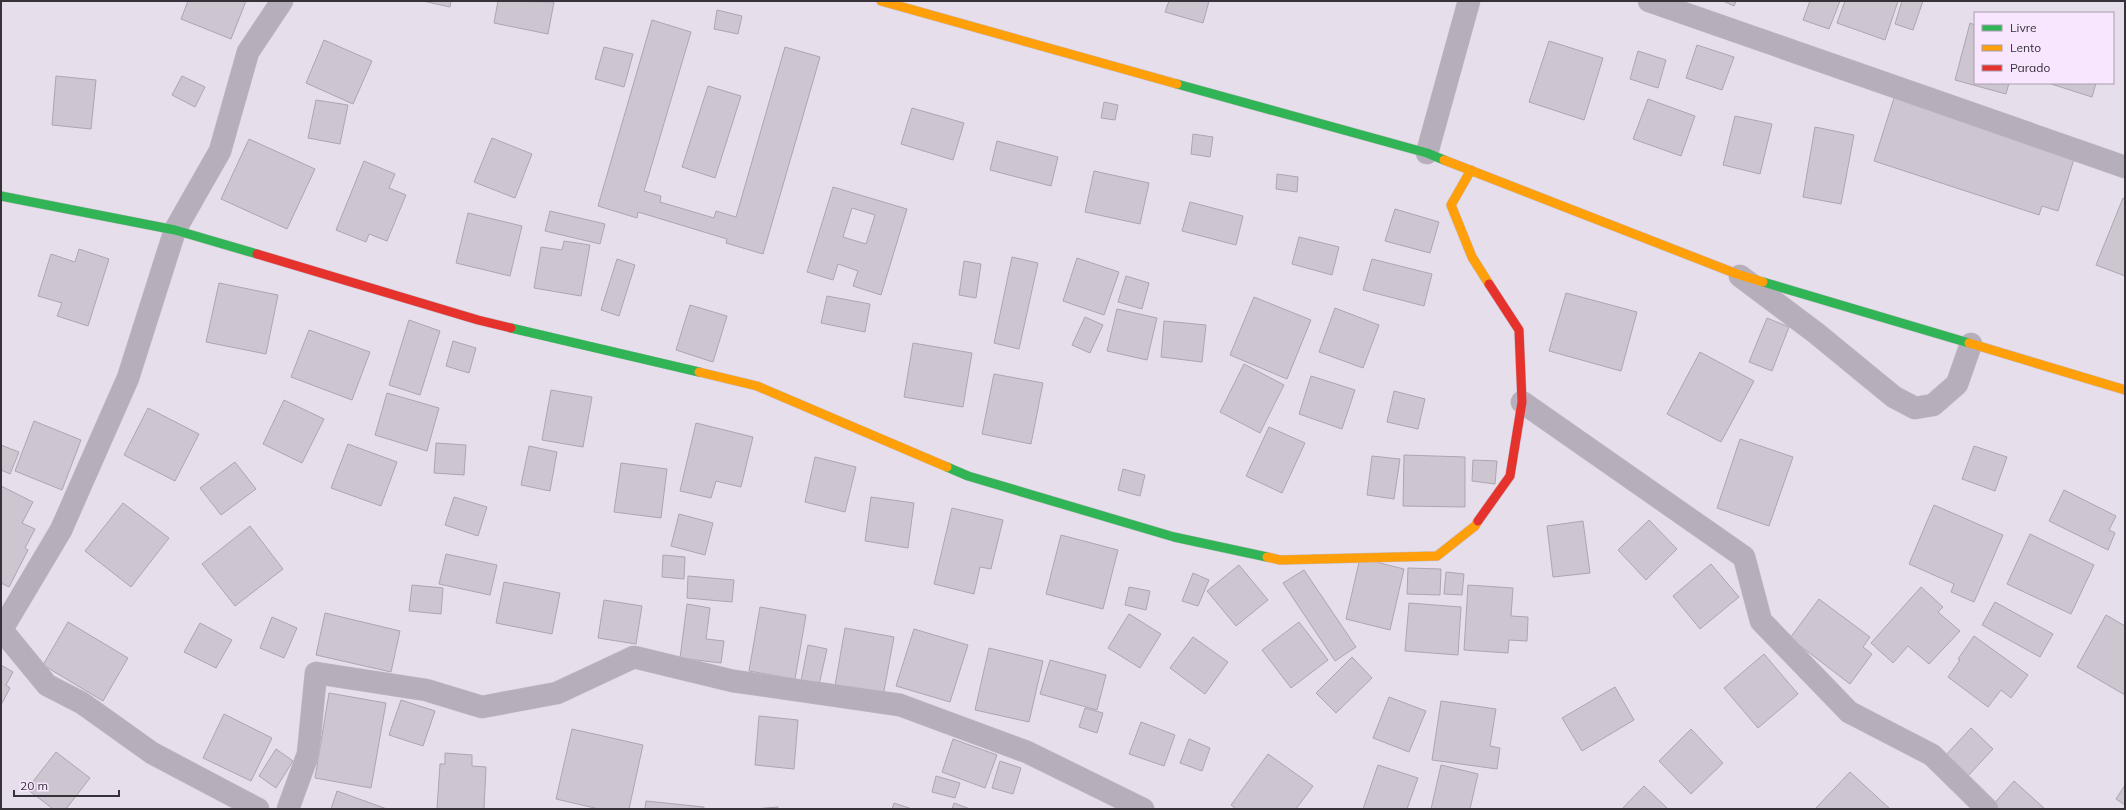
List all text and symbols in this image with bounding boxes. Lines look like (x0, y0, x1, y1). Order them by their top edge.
legend (1974, 12, 2114, 84)
text: Livre (2010, 20, 2037, 35)
text: Lento (2010, 40, 2041, 55)
text: Parado (2010, 60, 2050, 75)
scale bar (14, 772, 119, 798)
text: 20 m (20, 778, 48, 793)

